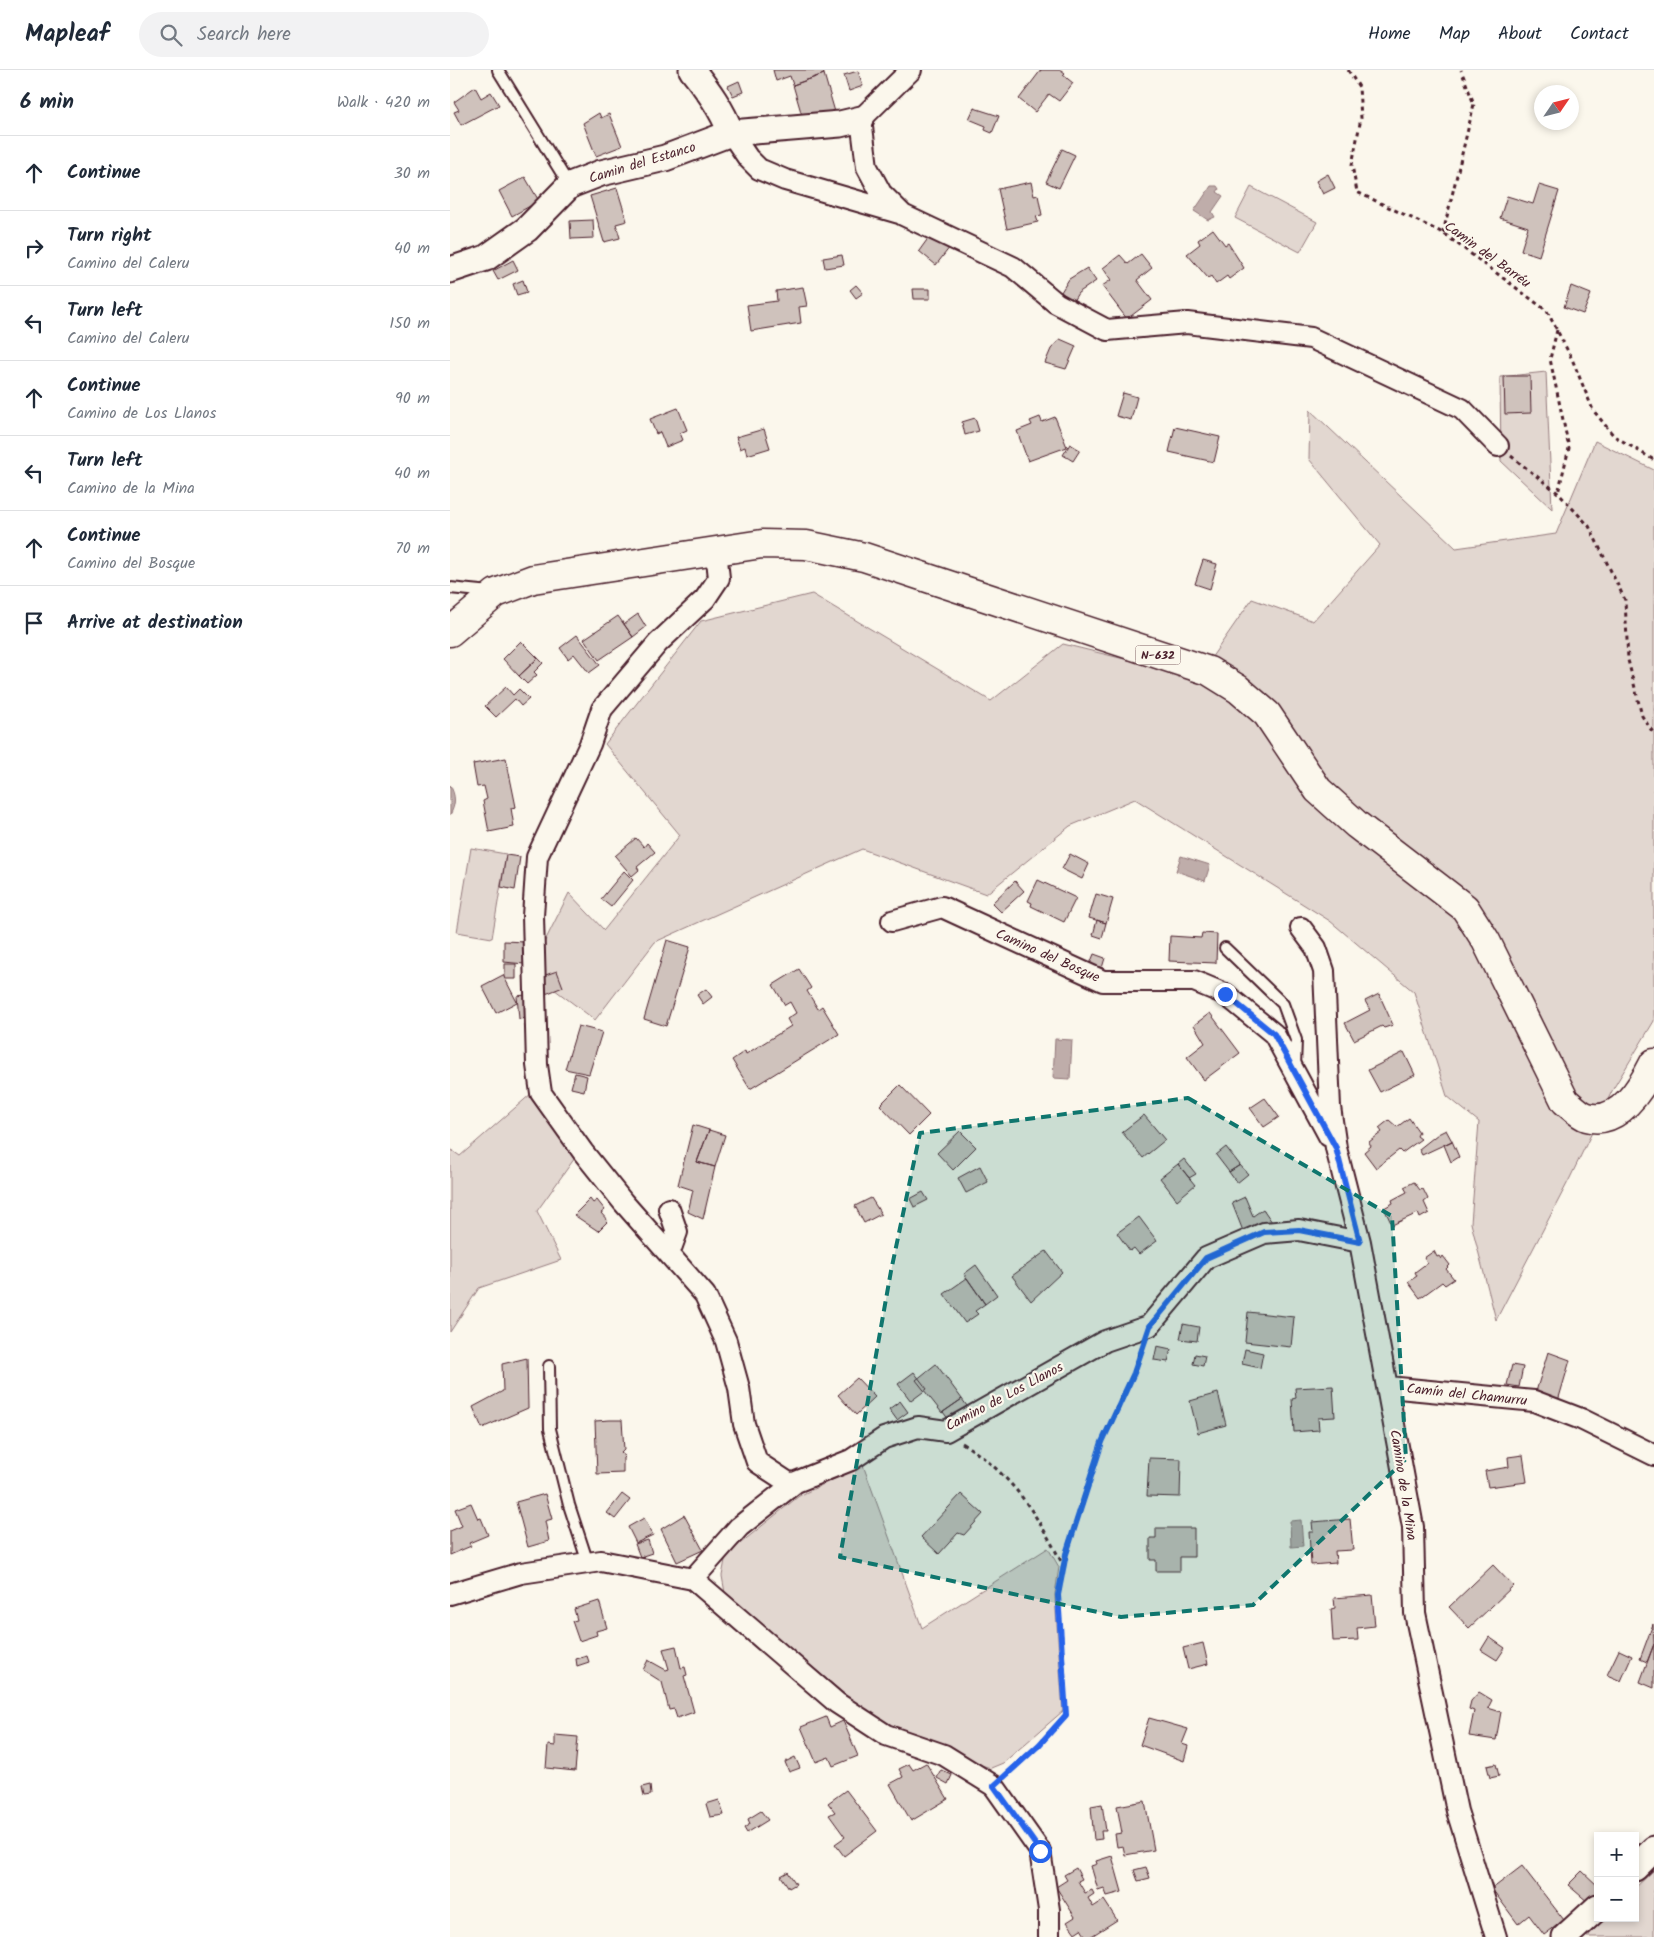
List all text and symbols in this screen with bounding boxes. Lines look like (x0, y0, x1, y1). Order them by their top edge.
search box (139, 12, 489, 57)
text: Mapleaf (25, 15, 109, 54)
text: Search here (197, 20, 291, 50)
text: Home (1368, 20, 1411, 49)
text: Map (1439, 20, 1470, 49)
text: About (1498, 20, 1542, 49)
text: Contact (1570, 20, 1629, 49)
icon: search (157, 21, 185, 49)
north arrow (1534, 85, 1579, 130)
text: 6 min (20, 86, 74, 119)
text: Walk · 420 m (337, 90, 430, 115)
street label: Camin del Estanco (586, 136, 699, 190)
text: Continue (67, 158, 140, 188)
icon: ahead (20, 159, 48, 187)
text: 30 m (394, 161, 430, 186)
street label: Camin del Barréu (1440, 216, 1536, 294)
text: Turn right (67, 221, 152, 251)
icon: right (20, 234, 48, 262)
text: 40 m (394, 236, 430, 261)
text: Camino del Caleru (67, 251, 190, 276)
text: Turn left (67, 296, 142, 326)
icon: left (20, 309, 48, 337)
text: 150 m (389, 311, 430, 336)
text: Camino del Caleru (67, 326, 190, 351)
text: Continue (67, 371, 140, 401)
icon: ahead (20, 384, 48, 412)
text: 90 m (395, 386, 430, 411)
text: Camino de Los Llanos (67, 401, 216, 426)
text: Turn left (67, 446, 142, 476)
icon: left (20, 459, 48, 487)
text: 40 m (394, 461, 430, 486)
text: Camino de la Mina (67, 476, 195, 501)
text: Continue (67, 521, 140, 551)
icon: ahead (20, 534, 48, 562)
text: 70 m (395, 536, 430, 561)
text: Camino del Bosque (67, 551, 195, 576)
text: Arrive at destination (67, 608, 243, 638)
icon: arrive (20, 609, 48, 637)
road number: N-632 (1136, 646, 1180, 664)
street label: Camino del Bosque (992, 923, 1104, 989)
route end (1214, 983, 1237, 1006)
street label: Camino de Los Llanos (942, 1356, 1067, 1437)
street label: Camín del Chamurru (1405, 1378, 1529, 1412)
street label: Camino de la Mina (1383, 1428, 1423, 1542)
map controls (1594, 1832, 1639, 1922)
button: + (1594, 1832, 1639, 1877)
route start (1029, 1840, 1052, 1863)
button: − (1594, 1877, 1639, 1922)

